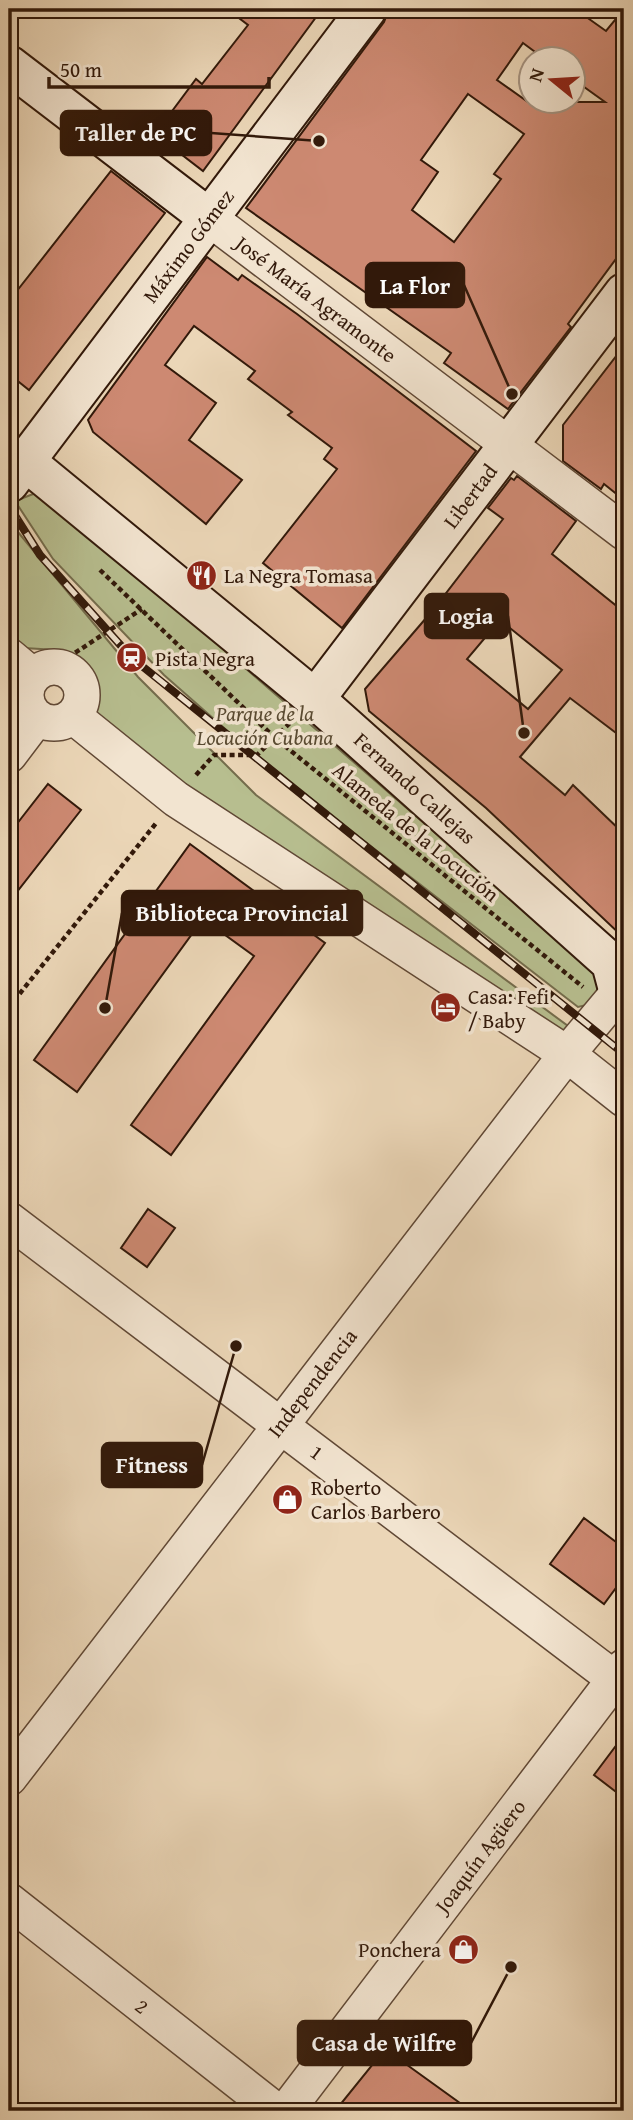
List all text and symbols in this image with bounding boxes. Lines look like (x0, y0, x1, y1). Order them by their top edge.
scale bar (49, 46, 270, 90)
north arrow (518, 46, 588, 116)
text: 50 m (60, 54, 102, 85)
text: N (521, 64, 551, 85)
callout: Taller de PC (61, 111, 211, 155)
text: Taller de PC (75, 116, 197, 149)
street label: Máximo Gómez (135, 183, 241, 309)
street label: José María Agramonte (226, 226, 403, 370)
callout: La Flor (366, 263, 464, 307)
text: La Flor (380, 269, 451, 302)
street label: Libertad (435, 456, 505, 535)
restaurant icon: La Negra Tomasa (184, 558, 218, 592)
place label: La Negra Tomasa (224, 560, 373, 591)
callout: Logia (425, 594, 508, 638)
text: Logia (438, 599, 494, 632)
station icon: Pista Negra (115, 641, 149, 675)
place label: Pista Negra (155, 643, 255, 674)
park label: Parque de la Locución Cubana (196, 698, 334, 753)
street label: Fernando Callejas (347, 725, 483, 851)
street label: Alameda de la Locución (326, 755, 506, 909)
callout: Biblioteca Provincial (122, 891, 362, 935)
text: Biblioteca Provincial (136, 896, 348, 929)
place label: Casa: Fefi / Baby (468, 981, 550, 1036)
hotel icon: Casa: Fefi / Baby (428, 991, 462, 1025)
street label: Independencia (260, 1322, 364, 1444)
street label: 1 (304, 1437, 330, 1467)
callout: Fitness (102, 1443, 202, 1487)
text: Fitness (116, 1448, 188, 1481)
place label: Roberto Carlos Barbero (311, 1472, 441, 1527)
shop icon: Roberto Carlos Barbero (271, 1482, 305, 1516)
street label: Joaquín Agüero (425, 1793, 533, 1922)
shop icon: Ponchera (447, 1932, 481, 1966)
place label: Ponchera (358, 1934, 441, 1965)
street label: 2 (128, 1991, 156, 2021)
callout: Casa de Wilfre (298, 2021, 471, 2065)
text: Casa de Wilfre (312, 2026, 456, 2059)

